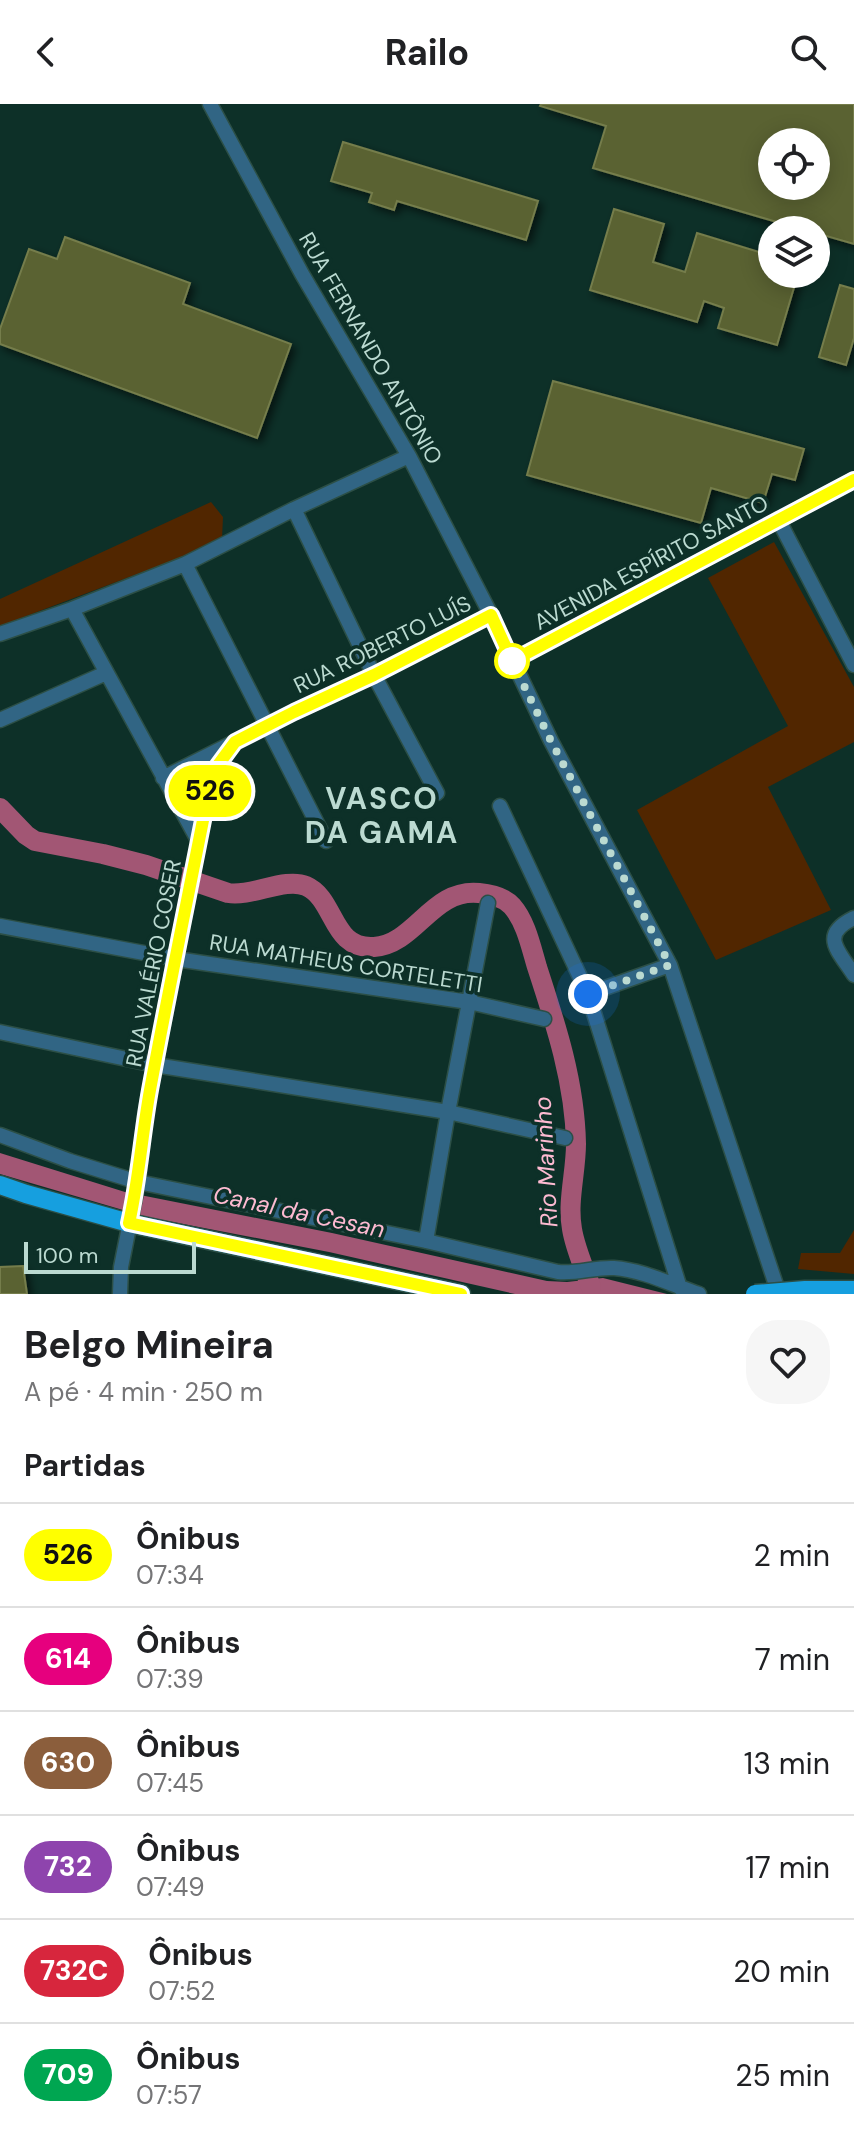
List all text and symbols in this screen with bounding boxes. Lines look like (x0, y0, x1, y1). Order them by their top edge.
text: Railo (385, 29, 469, 76)
icon: back (24, 30, 68, 74)
icon: search (786, 30, 830, 74)
map controls (758, 128, 830, 288)
button: locate (758, 128, 830, 200)
button: layers (758, 216, 830, 288)
street label: RUA FERNANDO ANTÔNIO (292, 227, 449, 470)
street label: AVENIDA ESPÍRITO SANTO (529, 488, 773, 637)
street label: RUA ROBERTO LUÍS (289, 589, 476, 700)
unlabelled marker (495, 644, 529, 678)
line badge: 526 (164, 765, 256, 817)
text: 526 (184, 772, 236, 809)
district label: VASCO DA GAMA (305, 779, 459, 852)
street label: RUA VALÉRIO COSER (119, 857, 188, 1069)
street label: RUA MATHEUS CORTELETTI (207, 928, 484, 999)
your location (568, 974, 608, 1014)
water label: Rio Marinho (527, 1096, 564, 1228)
water label: Canal da Cesan (210, 1178, 388, 1245)
scale bar (24, 1238, 196, 1274)
text: 100 m (36, 1241, 98, 1270)
text: Belgo Mineira (24, 1320, 274, 1370)
button: heart (746, 1320, 830, 1404)
text: A pé · 4 min · 250 m (24, 1375, 263, 1409)
text: Partidas (24, 1446, 146, 1485)
text: Ônibus (136, 1519, 240, 1558)
text: 526 (42, 1536, 94, 1573)
text: 2 min (754, 1536, 830, 1575)
text: 07:34 (136, 1558, 204, 1592)
text: Ônibus (136, 1623, 240, 1662)
text: 614 (45, 1640, 91, 1677)
text: 7 min (755, 1640, 830, 1679)
text: 07:39 (136, 1662, 204, 1696)
text: Ônibus (136, 1727, 240, 1766)
text: 630 (41, 1744, 95, 1781)
text: 13 min (744, 1744, 830, 1783)
text: 07:45 (136, 1766, 204, 1800)
text: Ônibus (136, 1831, 240, 1870)
text: 732 (44, 1848, 92, 1885)
text: 17 min (745, 1848, 830, 1887)
text: 07:49 (136, 1870, 205, 1904)
text: Ônibus (148, 1935, 253, 1974)
text: 732C (40, 1952, 108, 1989)
text: 20 min (733, 1952, 830, 1991)
text: 07:52 (148, 1974, 215, 2008)
text: Ônibus (136, 2039, 240, 2078)
text: 709 (42, 2056, 94, 2093)
text: 25 min (735, 2056, 830, 2095)
text: 07:57 (136, 2078, 202, 2112)

